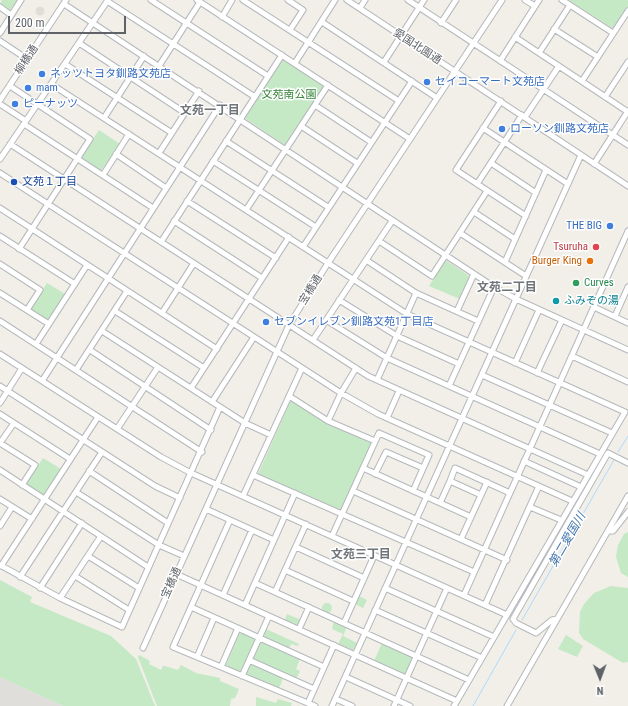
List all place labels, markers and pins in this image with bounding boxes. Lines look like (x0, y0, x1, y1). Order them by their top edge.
place label: ネッツトヨタ釧路文苑店 (50, 67, 171, 81)
marker: ネッツトヨタ釧路文苑店 (37, 69, 47, 79)
place label: セイコーマート文苑店 (435, 75, 545, 89)
marker: セイコーマート文苑店 (422, 77, 432, 87)
place label: mam (36, 81, 58, 95)
marker: mam (23, 83, 33, 93)
place label: ピーナッツ (23, 97, 78, 111)
marker: ピーナッツ (10, 99, 20, 109)
place label: ローソン釧路文苑店 (510, 122, 609, 136)
marker: ローソン釧路文苑店 (497, 124, 507, 134)
place label: 文苑１丁目 (22, 175, 77, 189)
marker: 文苑１丁目 (9, 177, 19, 187)
place label: THE BIG (566, 219, 602, 233)
marker: THE BIG (605, 221, 615, 231)
place label: Tsuruha (553, 240, 588, 254)
marker: Tsuruha (591, 242, 601, 252)
place label: Burger King (532, 254, 582, 268)
marker: Burger King (585, 256, 595, 266)
place label: Curves (584, 276, 614, 290)
marker: Curves (571, 278, 581, 288)
place label: ふみぞの湯 (564, 294, 619, 308)
marker: ふみぞの湯 (551, 296, 561, 306)
place label: セブンイレブン釧路文苑1丁目店 (274, 315, 433, 329)
marker: セブンイレブン釧路文苑1丁目店 (261, 317, 271, 327)

